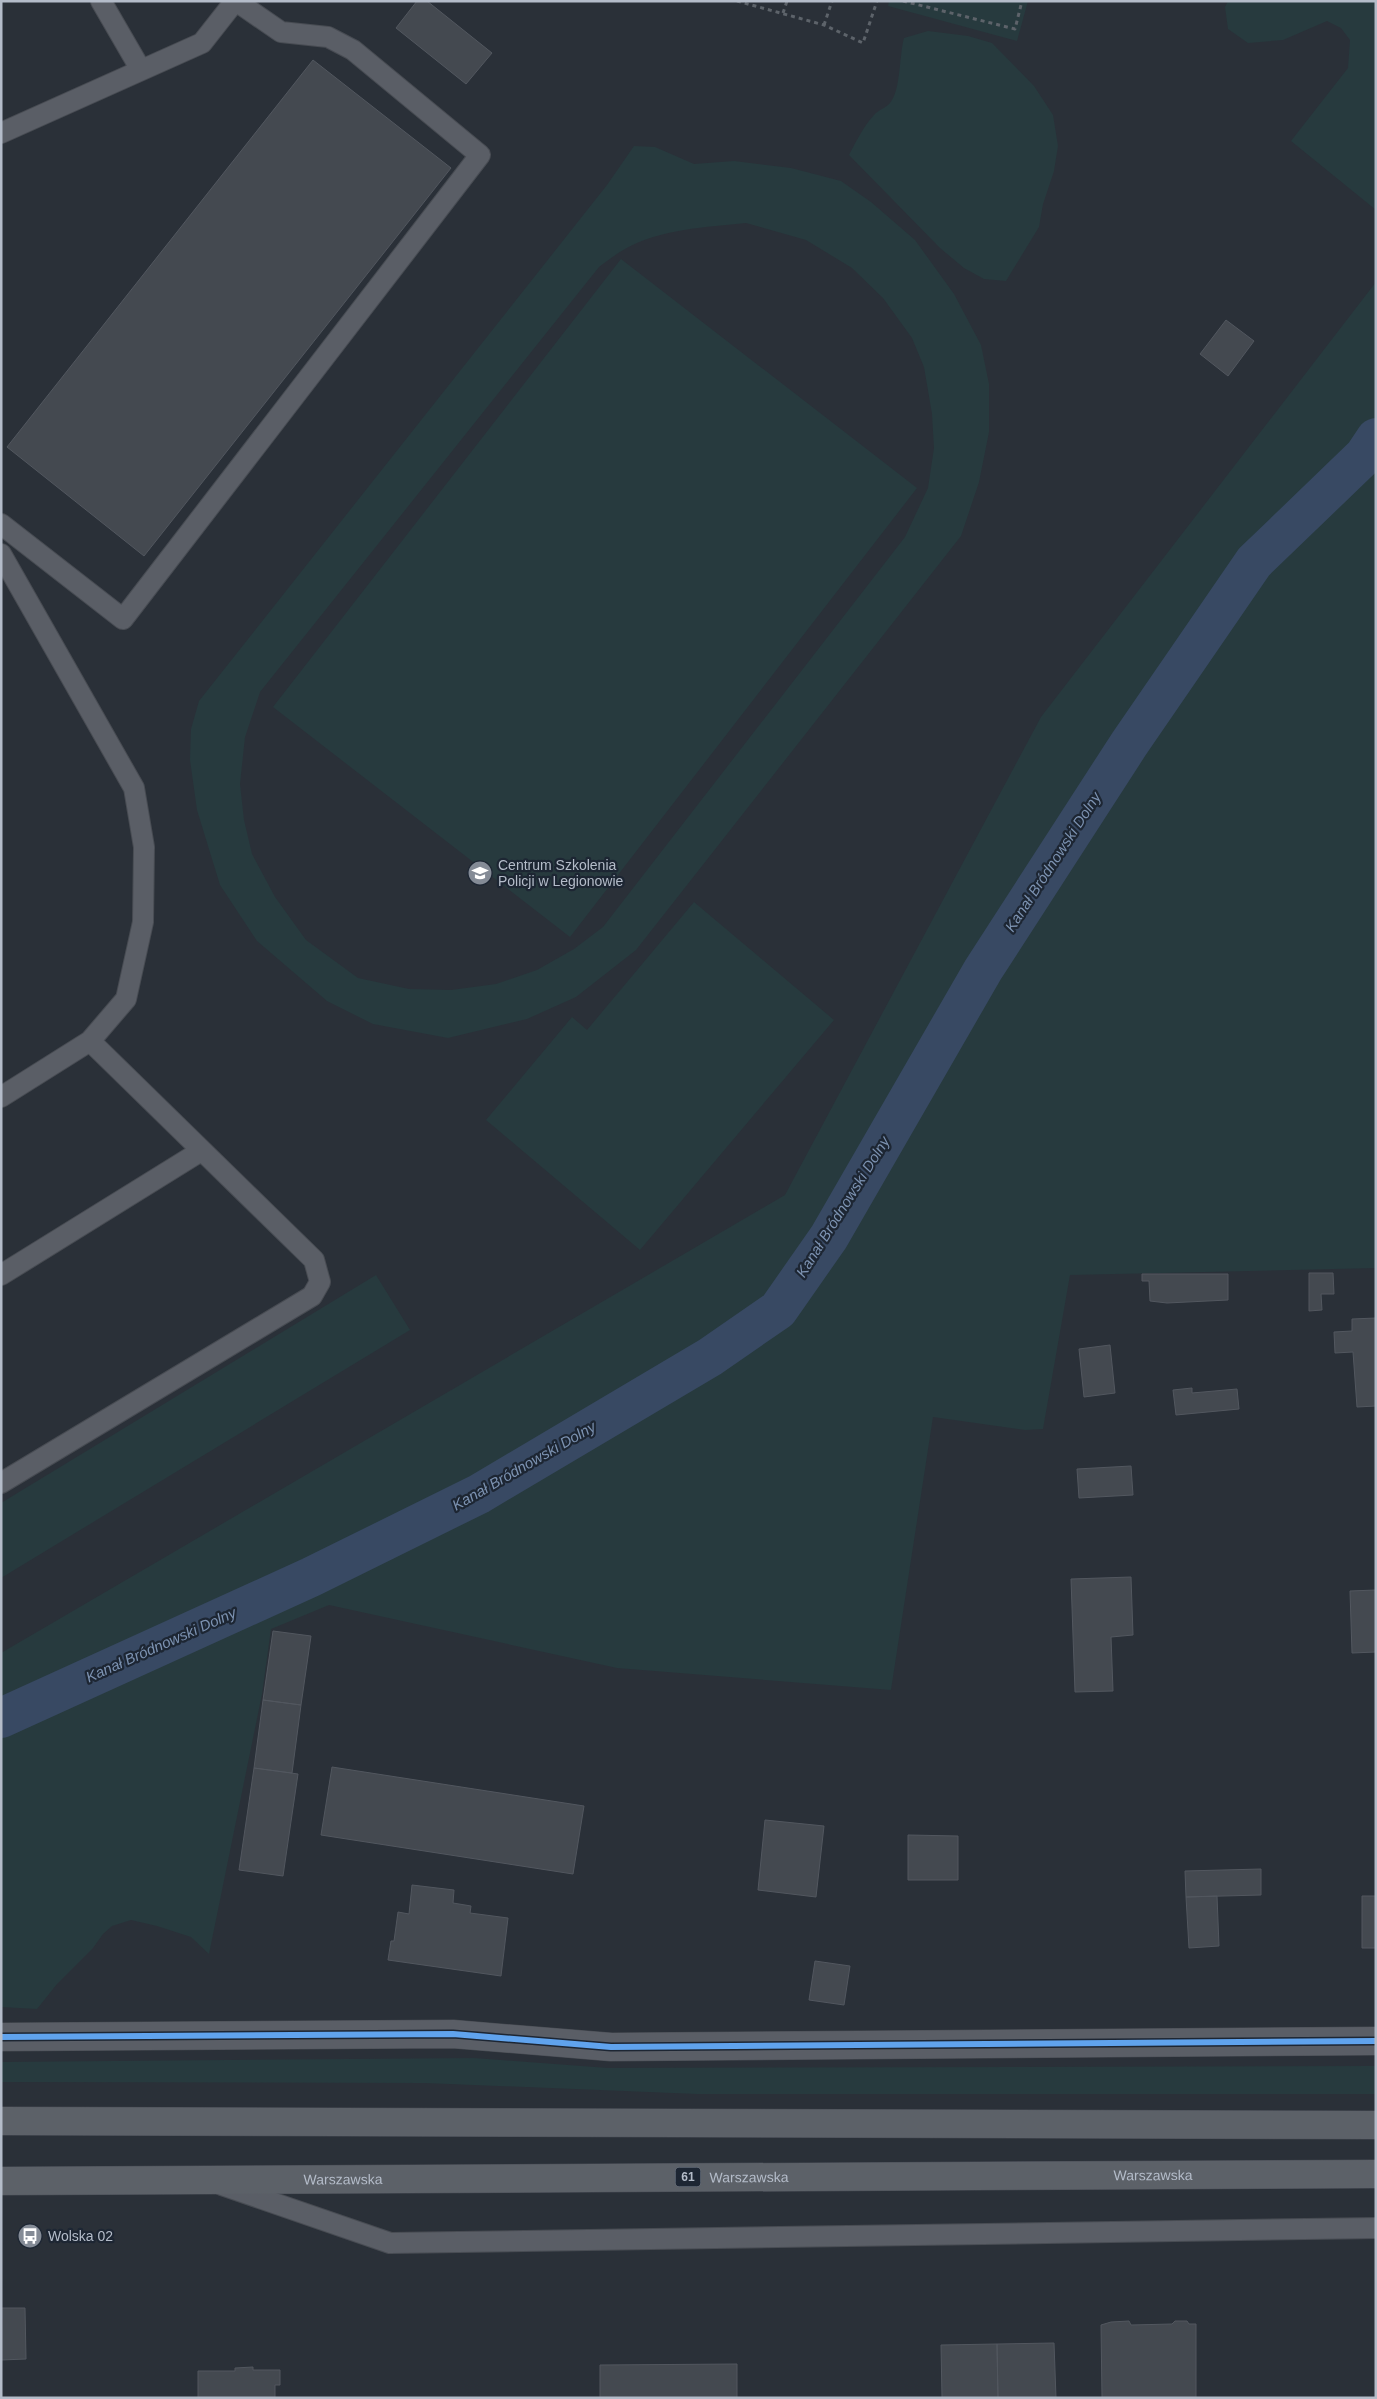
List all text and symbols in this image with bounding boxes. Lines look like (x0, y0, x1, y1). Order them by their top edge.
water label: Kanał Bródnowski Dolny (1001, 788, 1105, 935)
place label: Centrum Szkolenia Policji w Legionowie (498, 857, 624, 889)
school or university icon: Centrum Szkolenia Policji w Legionowie (467, 860, 493, 886)
water label: Kanał Bródnowski Dolny (792, 1132, 894, 1280)
water label: Kanał Bródnowski Dolny (449, 1417, 600, 1514)
water label: Kanał Bródnowski Dolny (83, 1603, 240, 1685)
street label: Warszawska (1113, 2167, 1193, 2183)
road number: 61 (676, 2168, 700, 2186)
street label: Warszawska (710, 2169, 789, 2185)
street label: Warszawska (304, 2171, 383, 2187)
bus stop icon: Wolska 02 (17, 2223, 43, 2249)
place label: Wolska 02 (48, 2228, 113, 2244)

